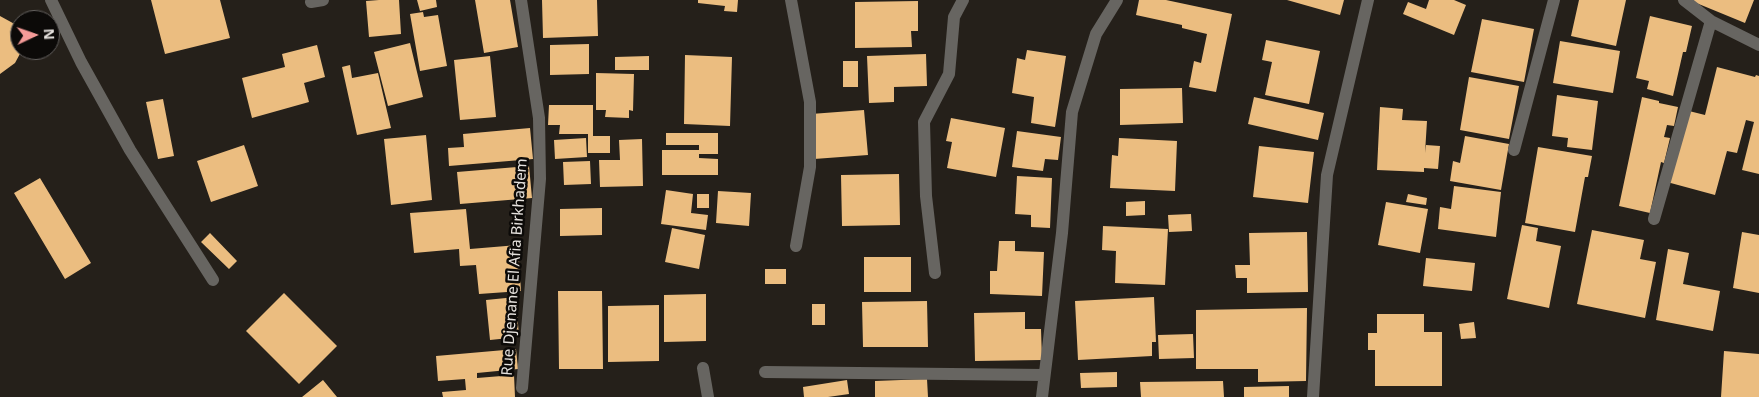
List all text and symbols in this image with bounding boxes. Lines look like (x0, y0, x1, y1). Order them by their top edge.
north arrow (10, 10, 60, 60)
text: N (40, 28, 59, 40)
street label: Rue Djenane El Afia Birkhadem (498, 158, 532, 376)

